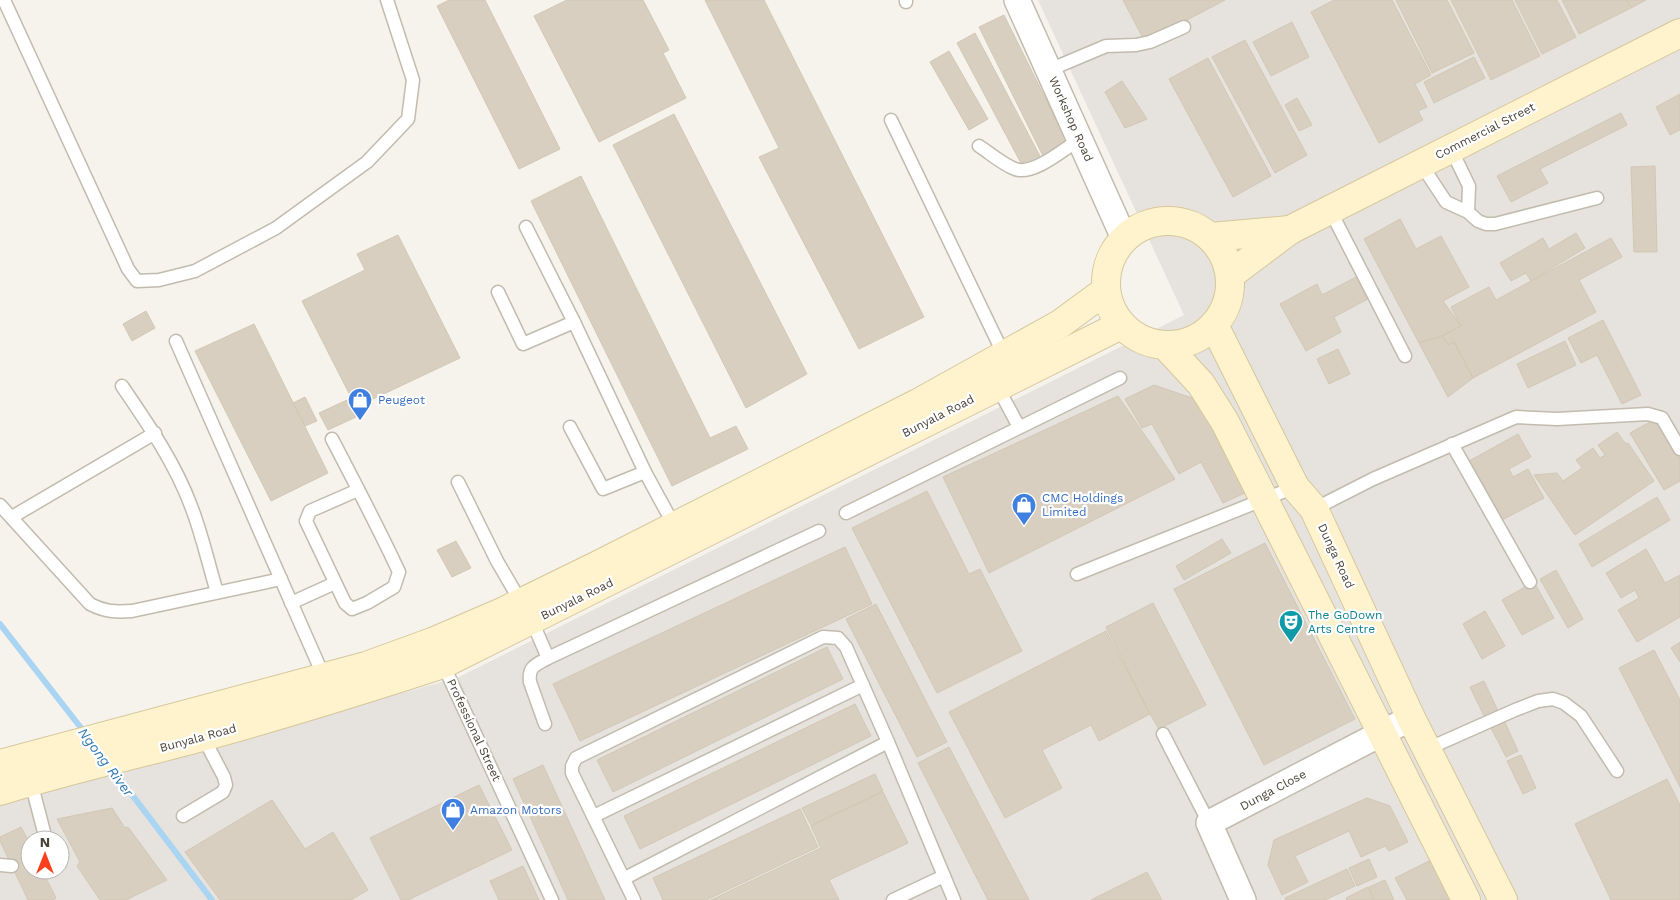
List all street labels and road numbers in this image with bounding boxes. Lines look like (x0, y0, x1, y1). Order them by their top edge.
street label: Workshop Road (1046, 74, 1096, 164)
street label: Commercial Street (1433, 100, 1537, 162)
street label: Bunyala Road (900, 392, 976, 440)
street label: Dunga Road (1315, 521, 1357, 591)
street label: Bunyala Road (538, 575, 616, 623)
street label: Professional Street (444, 677, 504, 783)
street label: Bunyala Road (158, 721, 238, 755)
street label: Dunga Close (1238, 767, 1308, 813)

